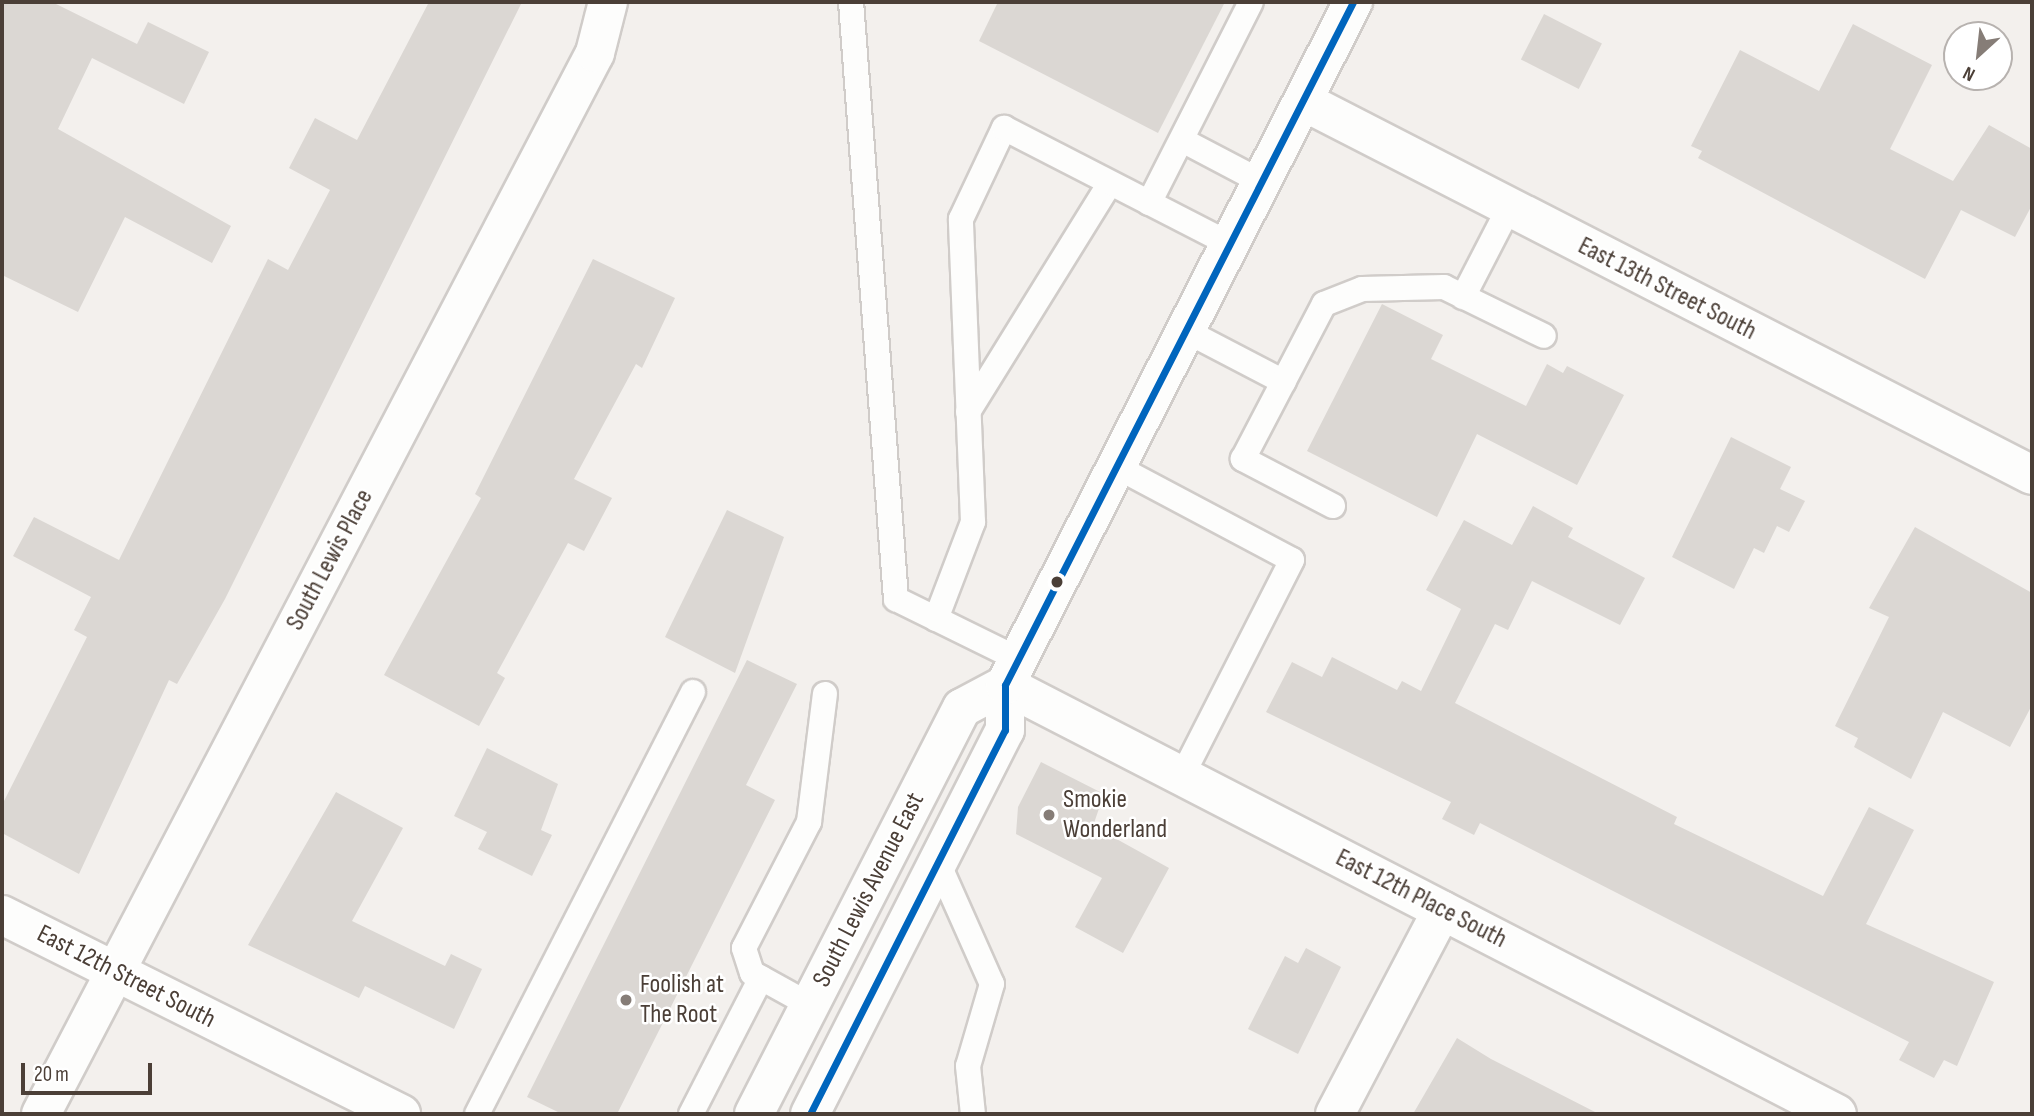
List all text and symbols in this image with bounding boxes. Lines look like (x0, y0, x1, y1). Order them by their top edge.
north arrow (1943, 21, 2013, 91)
text: N (1959, 61, 1979, 86)
street label: East 13th Street South (1573, 231, 1761, 347)
street label: South Lewis Place (280, 484, 380, 636)
unlabelled marker (1050, 575, 1064, 589)
place label: Smokie Wonderland (1063, 784, 1167, 846)
street label: South Lewis Avenue East (807, 788, 931, 992)
marker: Smokie Wonderland (1041, 807, 1057, 823)
street label: East 12th Place South (1330, 843, 1512, 955)
street label: East 12th Street South (32, 919, 220, 1035)
place label: Foolish at The Root (640, 969, 724, 1030)
marker: Foolish at The Root (618, 992, 634, 1008)
scale bar (24, 1050, 156, 1094)
text: 20 m (34, 1062, 69, 1087)

